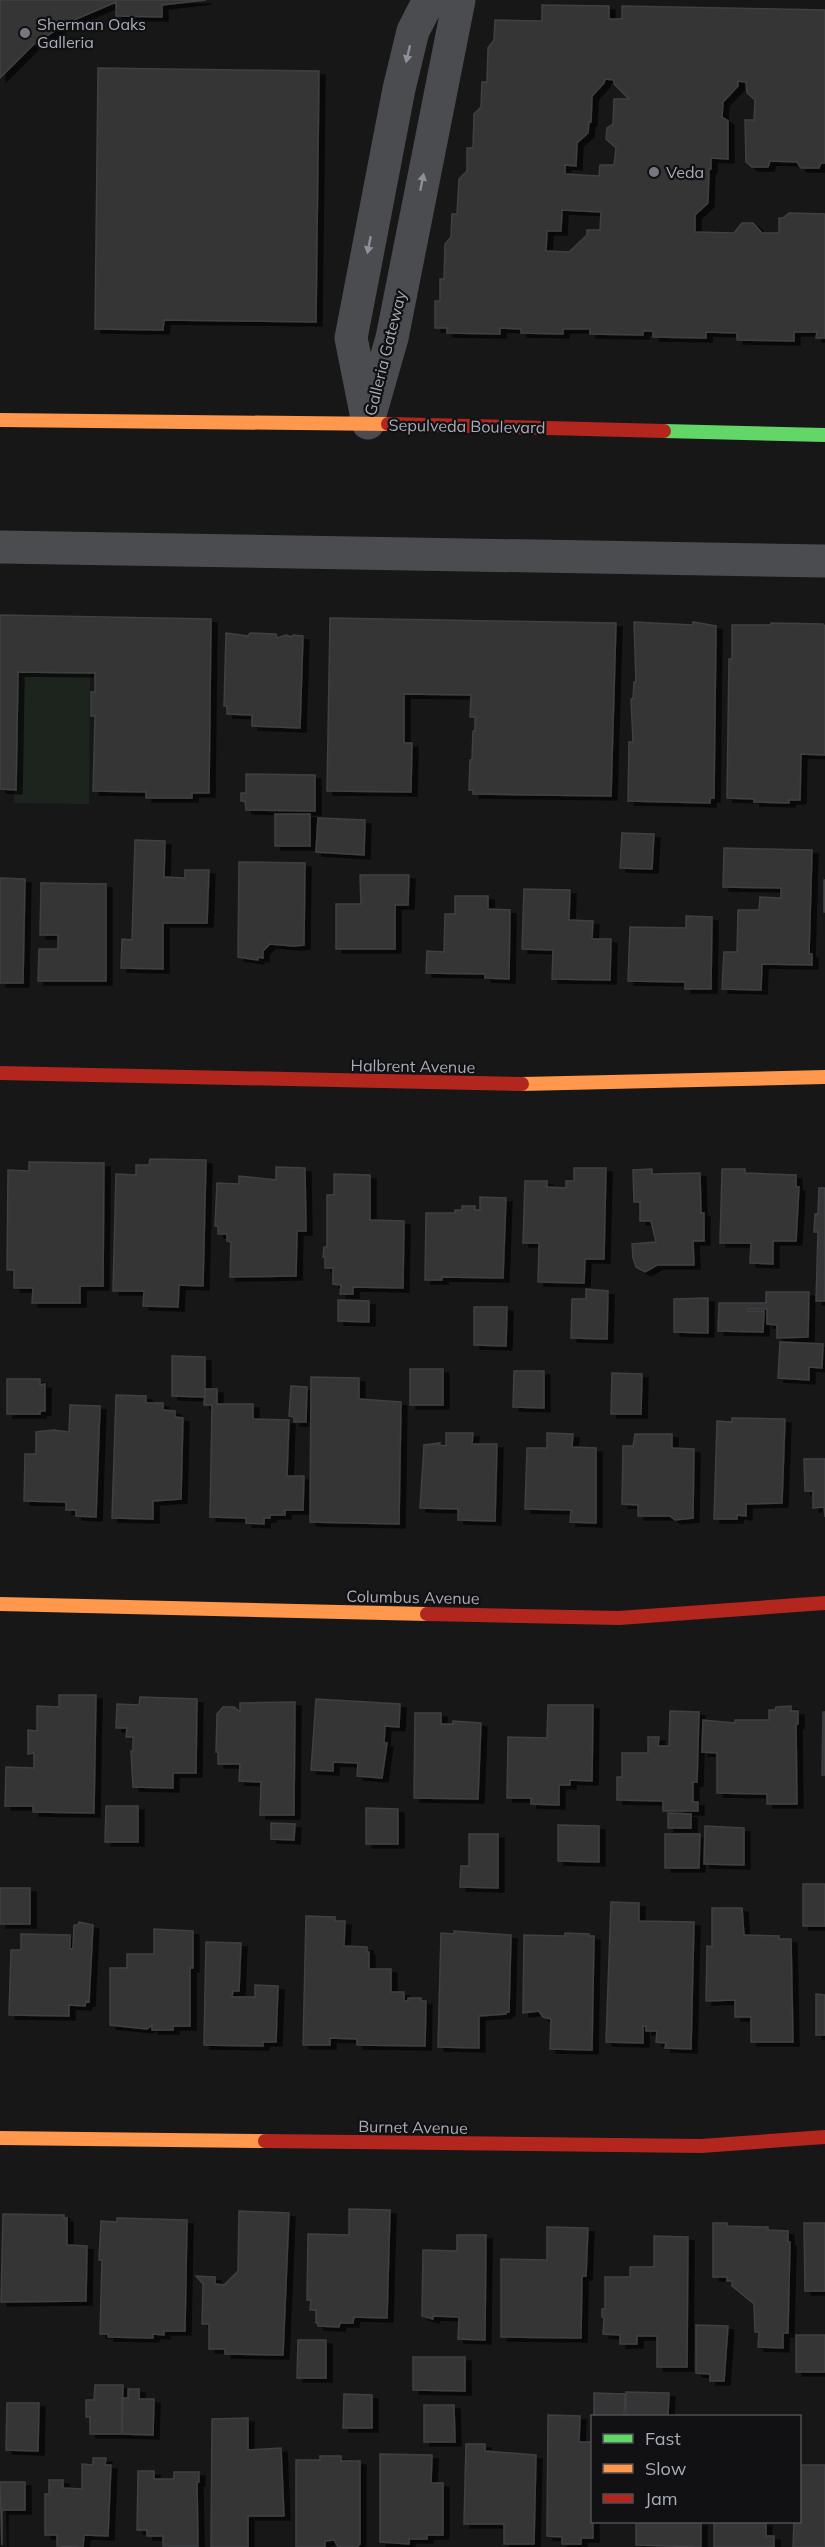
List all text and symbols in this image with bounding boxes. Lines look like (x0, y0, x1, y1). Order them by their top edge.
place label: Sherman Oaks Galleria (37, 14, 146, 52)
marker: Sherman Oaks Galleria (18, 26, 32, 40)
one-way arrow (402, 44, 412, 63)
place label: Veda (666, 162, 704, 182)
marker: Veda (647, 165, 661, 179)
one-way arrow (418, 172, 427, 191)
one-way arrow (364, 236, 373, 255)
street label: Galleria Gateway (360, 288, 410, 418)
street label: Sepulveda Boulevard (389, 415, 545, 437)
street label: Halbrent Avenue (351, 1055, 475, 1077)
street label: Columbus Avenue (346, 1586, 480, 1608)
street label: Burnet Avenue (358, 2116, 468, 2138)
legend (591, 2415, 801, 2523)
text: Fast (645, 2427, 681, 2450)
text: Slow (645, 2457, 687, 2480)
text: Jam (645, 2487, 678, 2510)

